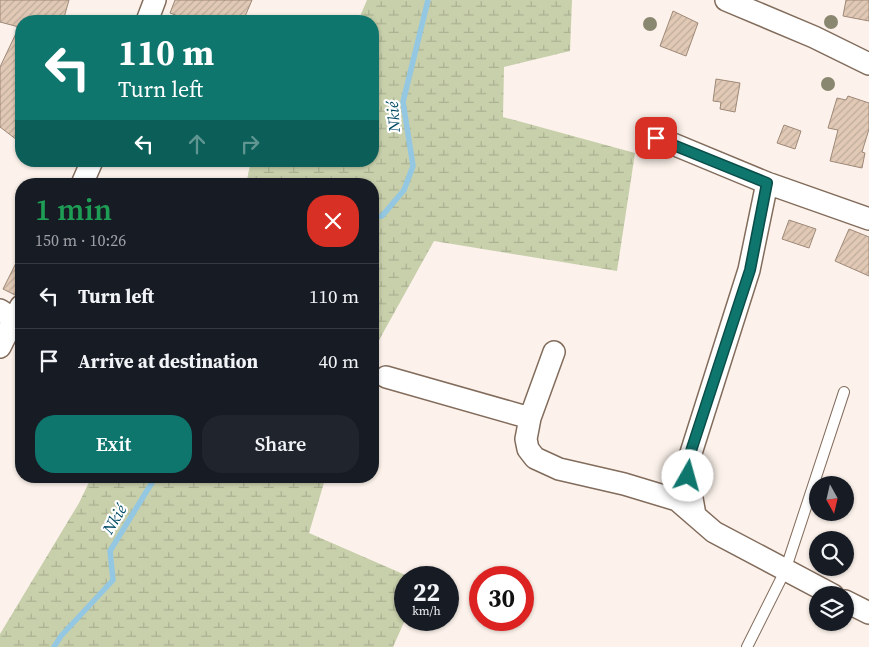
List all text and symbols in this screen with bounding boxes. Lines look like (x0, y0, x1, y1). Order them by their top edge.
text: 110 m (118, 29, 214, 77)
icon: left (35, 35, 100, 100)
text: Turn left (118, 74, 203, 104)
water label: Nkié (381, 99, 405, 134)
pin (635, 117, 677, 159)
icon: arrive (642, 124, 670, 152)
icon: left (130, 130, 158, 158)
icon: ahead (183, 130, 211, 158)
icon: right (236, 130, 264, 158)
text: 1 min (35, 189, 112, 230)
button: close (307, 195, 359, 247)
text: 150 m · 10:26 (35, 229, 126, 251)
icon: left (35, 282, 63, 310)
text: Turn left (78, 283, 154, 309)
text: 110 m (309, 283, 359, 309)
icon: arrive (35, 347, 63, 375)
text: Arrive at destination (78, 348, 258, 374)
text: 40 m (318, 348, 359, 374)
button: Exit (35, 415, 192, 473)
button: Share (202, 415, 359, 473)
position arrow (661, 449, 713, 501)
north arrow (809, 476, 854, 521)
map controls (809, 476, 854, 631)
water label: Nkié (96, 499, 132, 539)
button: search (809, 531, 854, 576)
speed limit sign: 30 (469, 566, 534, 631)
text: 22 (413, 575, 440, 609)
button: layers (809, 586, 854, 631)
text: km/h (412, 603, 441, 619)

